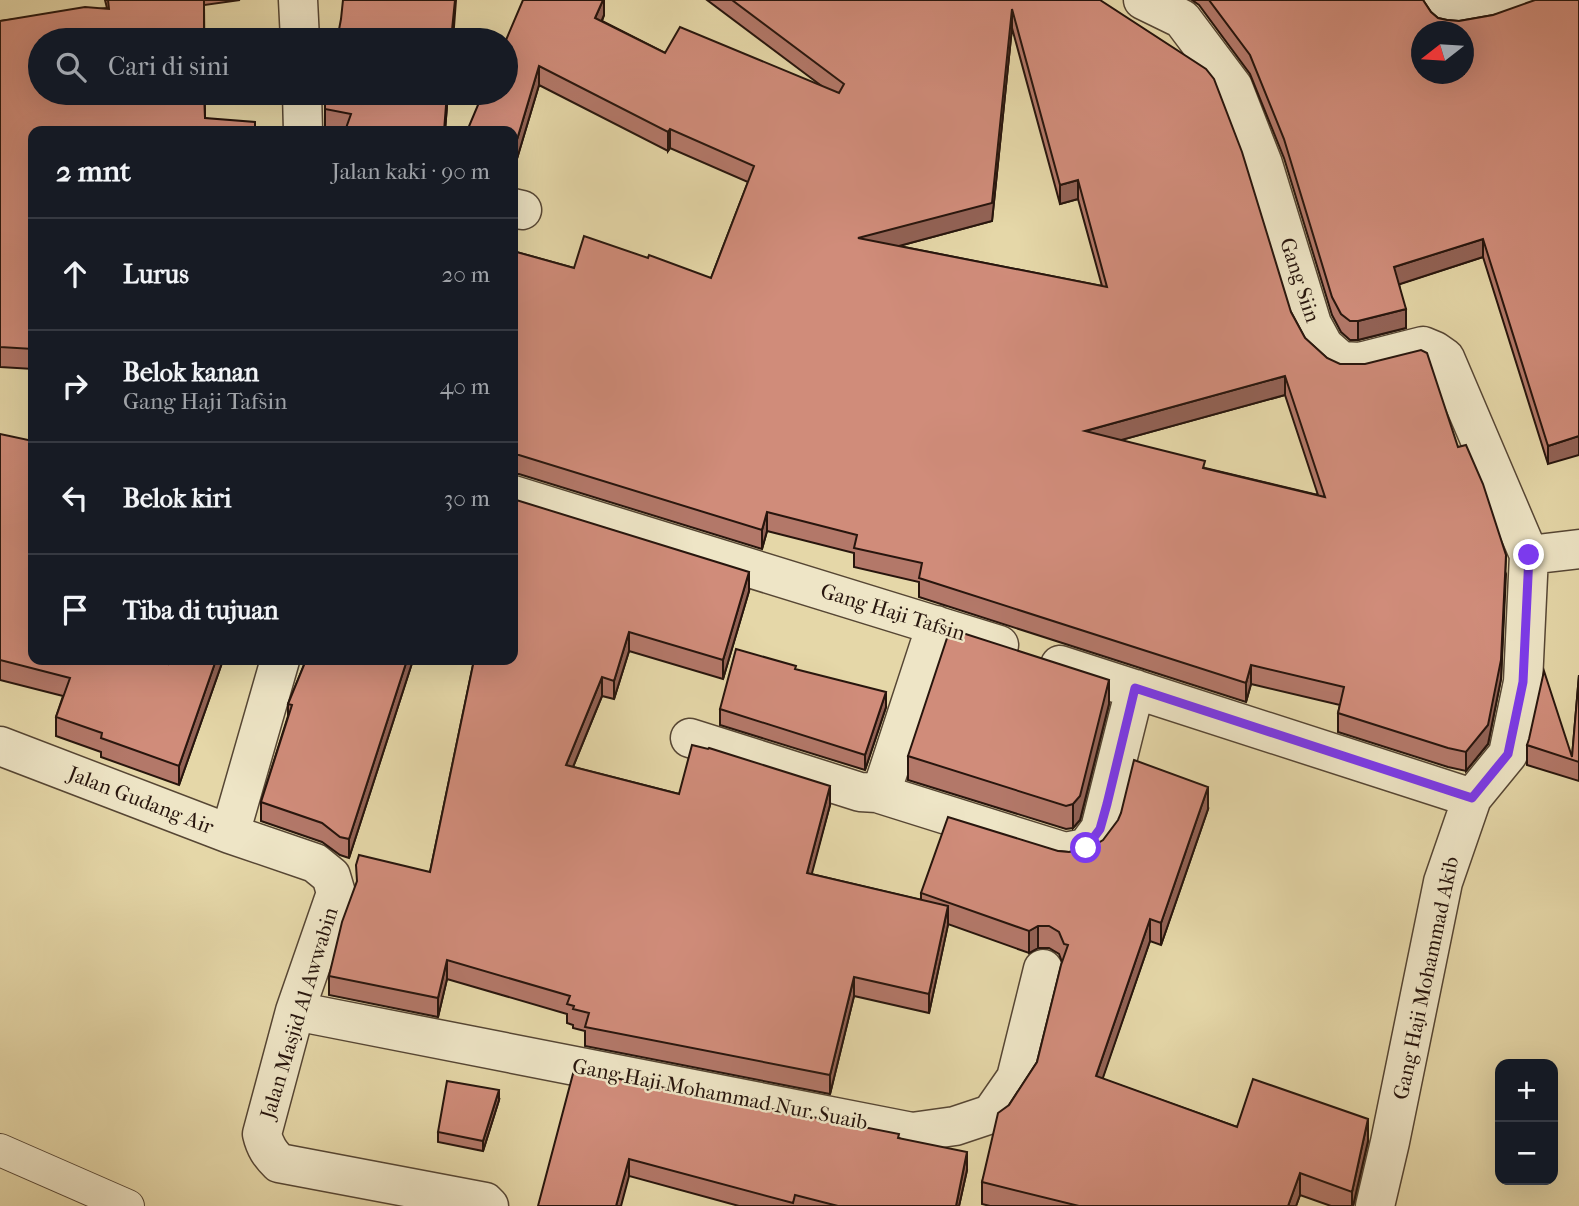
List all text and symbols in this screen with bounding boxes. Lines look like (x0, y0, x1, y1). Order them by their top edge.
north arrow (1411, 21, 1474, 84)
search box (28, 28, 518, 105)
icon: search (52, 48, 90, 86)
text: Cari di sini (108, 51, 229, 82)
text: 2 mnt (56, 154, 131, 189)
text: Jalan kaki · 90 m (332, 158, 490, 185)
street label: Gang Siin (1275, 235, 1325, 325)
icon: ahead (56, 255, 94, 293)
text: Lurus (123, 259, 189, 290)
text: 20 m (441, 261, 490, 288)
text: Belok kanan (123, 357, 259, 388)
icon: right (56, 367, 94, 405)
text: 40 m (440, 373, 490, 400)
text: Gang Haji Tafsin (123, 388, 287, 415)
icon: left (56, 479, 94, 517)
text: Belok kiri (123, 483, 231, 514)
text: 30 m (444, 485, 490, 512)
route end (1513, 539, 1544, 570)
street label: Gang Haji Tafsin (818, 579, 968, 645)
icon: arrive (56, 591, 94, 629)
text: Tiba di tujuan (123, 595, 279, 626)
street label: Jalan Gudang Air (63, 761, 217, 839)
route start (1070, 832, 1101, 863)
street label: Gang Haji Mohammad Akib (1388, 854, 1464, 1102)
street label: Jalan Masjid Al Awwabin (255, 904, 343, 1124)
street label: Gang Haji Mohammad Nur. Suaib (570, 1054, 870, 1134)
map controls (1495, 1059, 1558, 1185)
button: + (1495, 1059, 1558, 1122)
button: − (1495, 1122, 1558, 1185)

